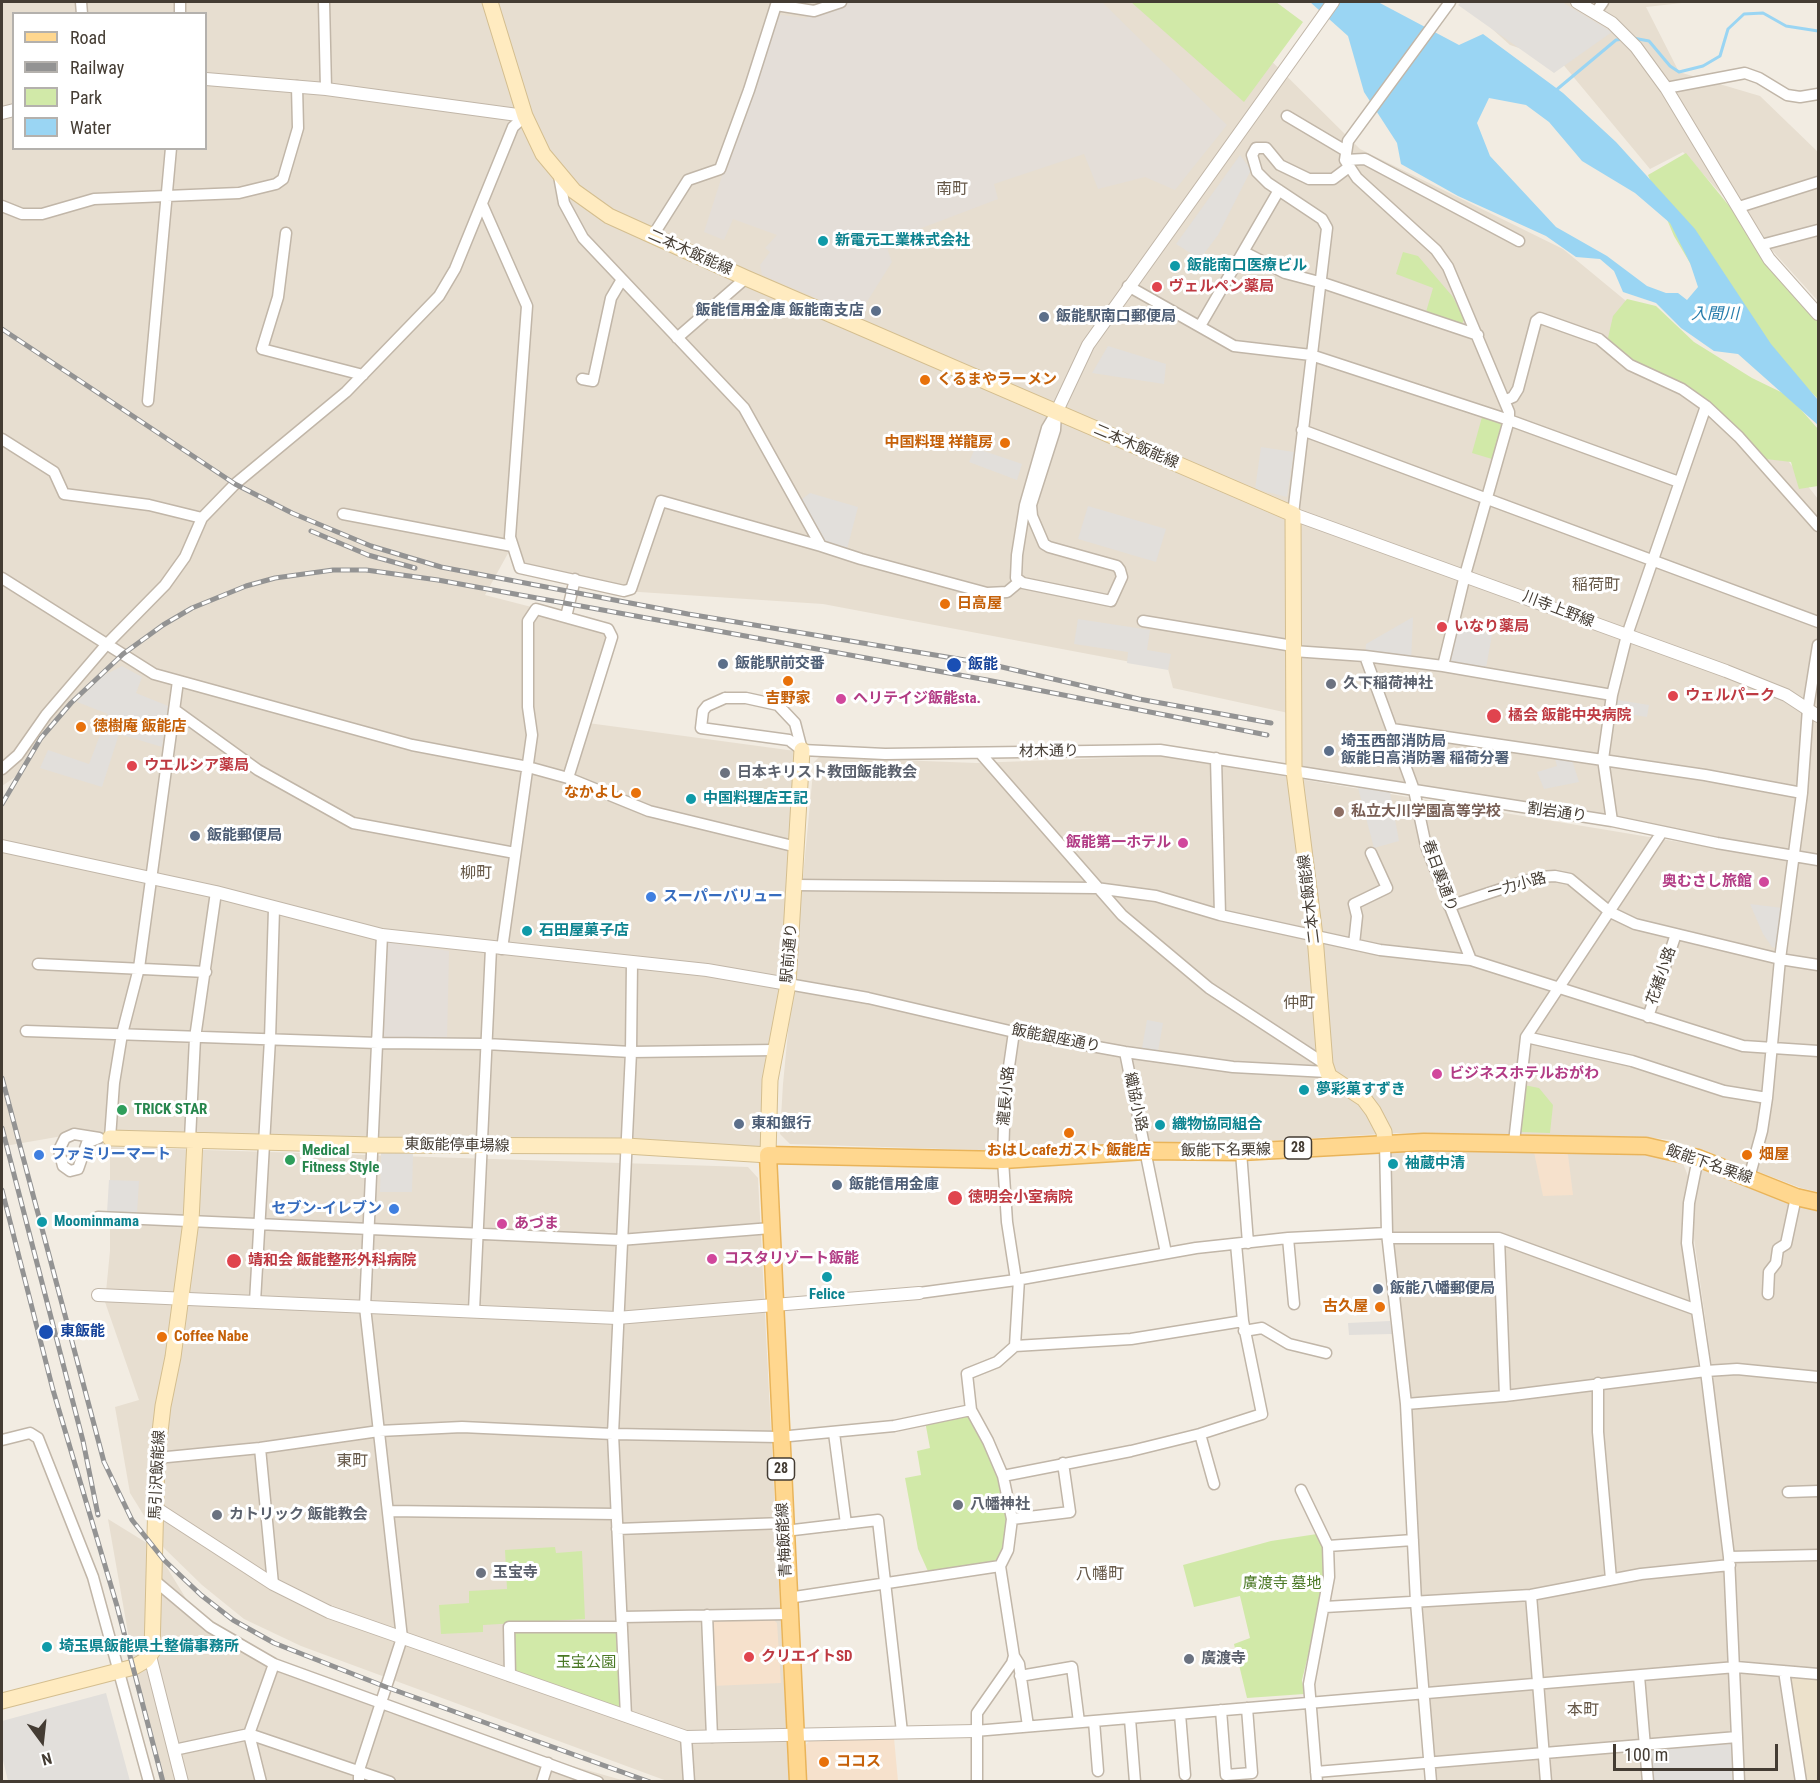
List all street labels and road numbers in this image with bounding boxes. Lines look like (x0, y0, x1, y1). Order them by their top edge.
street label: 二本木飯能線 (645, 226, 735, 280)
street label: 二本木飯能線 (1091, 421, 1181, 473)
street label: 川寺上野線 (1520, 588, 1596, 632)
street label: 材木通り (1019, 742, 1079, 762)
street label: 割岩通り (1526, 800, 1588, 826)
street label: 春日裏通り (1418, 838, 1460, 914)
street label: 二本木飯能線 (1296, 853, 1324, 945)
street label: 一力小路 (1486, 870, 1548, 902)
street label: 駅前通り (778, 922, 802, 984)
street label: 花緒小路 (1644, 945, 1680, 1007)
street label: 飯能銀座通り (1010, 1022, 1102, 1056)
street label: 瀧長小路 (995, 1065, 1019, 1127)
street label: 織協小路 (1120, 1071, 1150, 1133)
street label: 東飯能停車場線 (404, 1136, 510, 1156)
road number: 28 (1284, 1137, 1312, 1159)
street label: 飯能下名栗線 (1181, 1141, 1271, 1161)
street label: 飯能下名栗線 (1664, 1142, 1754, 1188)
street label: 馬引沢飯能線 (147, 1430, 169, 1520)
road number: 28 (768, 1458, 794, 1480)
street label: 青梅飯能線 (774, 1502, 796, 1578)

